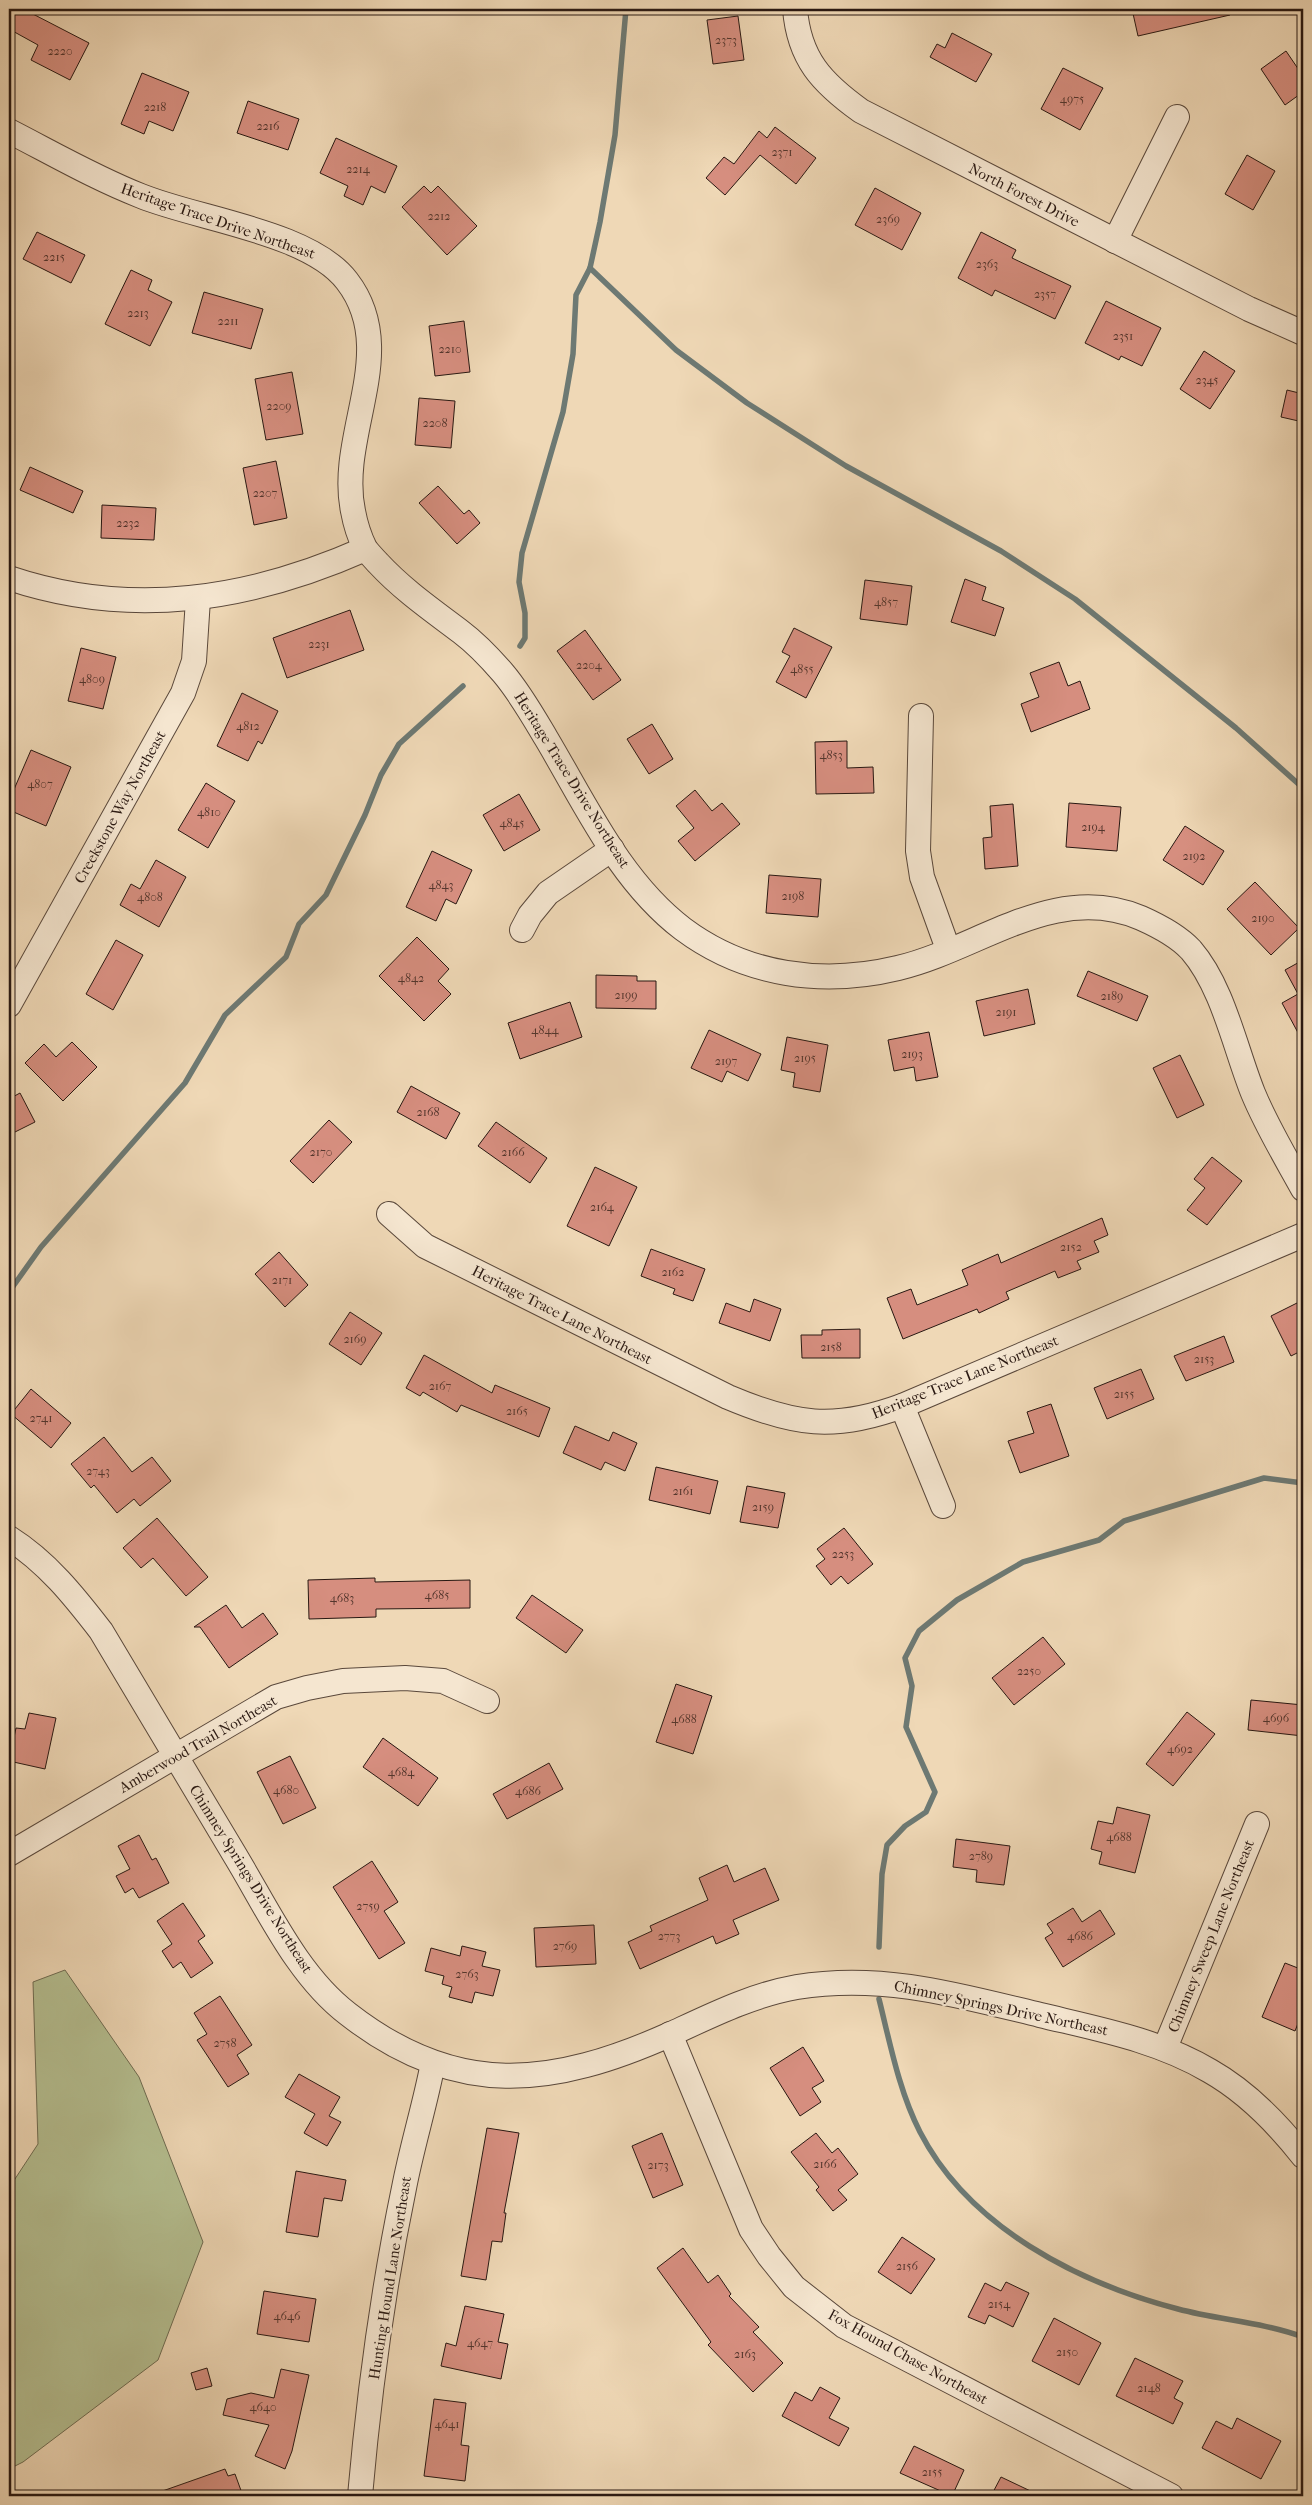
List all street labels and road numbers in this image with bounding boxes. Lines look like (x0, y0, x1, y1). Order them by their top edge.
street label: North Forest Drive (966, 159, 1083, 231)
street label: Heritage Trace Drive Northeast (118, 179, 318, 263)
street label: Heritage Trace Drive Northeast (510, 689, 634, 872)
street label: Creekstone Way Northeast (70, 727, 170, 887)
street label: Heritage Trace Lane Northeast (469, 1262, 656, 1369)
street label: Heritage Trace Lane Northeast (869, 1331, 1062, 1423)
street label: Amberwood Trail Northeast (115, 1691, 281, 1797)
street label: Chimney Springs Drive Northeast (185, 1782, 317, 1977)
street label: Chimney Sweep Lane Northeast (1164, 1836, 1258, 2035)
street label: Chimney Springs Drive Northeast (892, 1976, 1110, 2040)
street label: Hunting Hound Lane Northeast (365, 2174, 415, 2381)
street label: Fox Hound Chase Northeast (825, 2306, 991, 2409)

